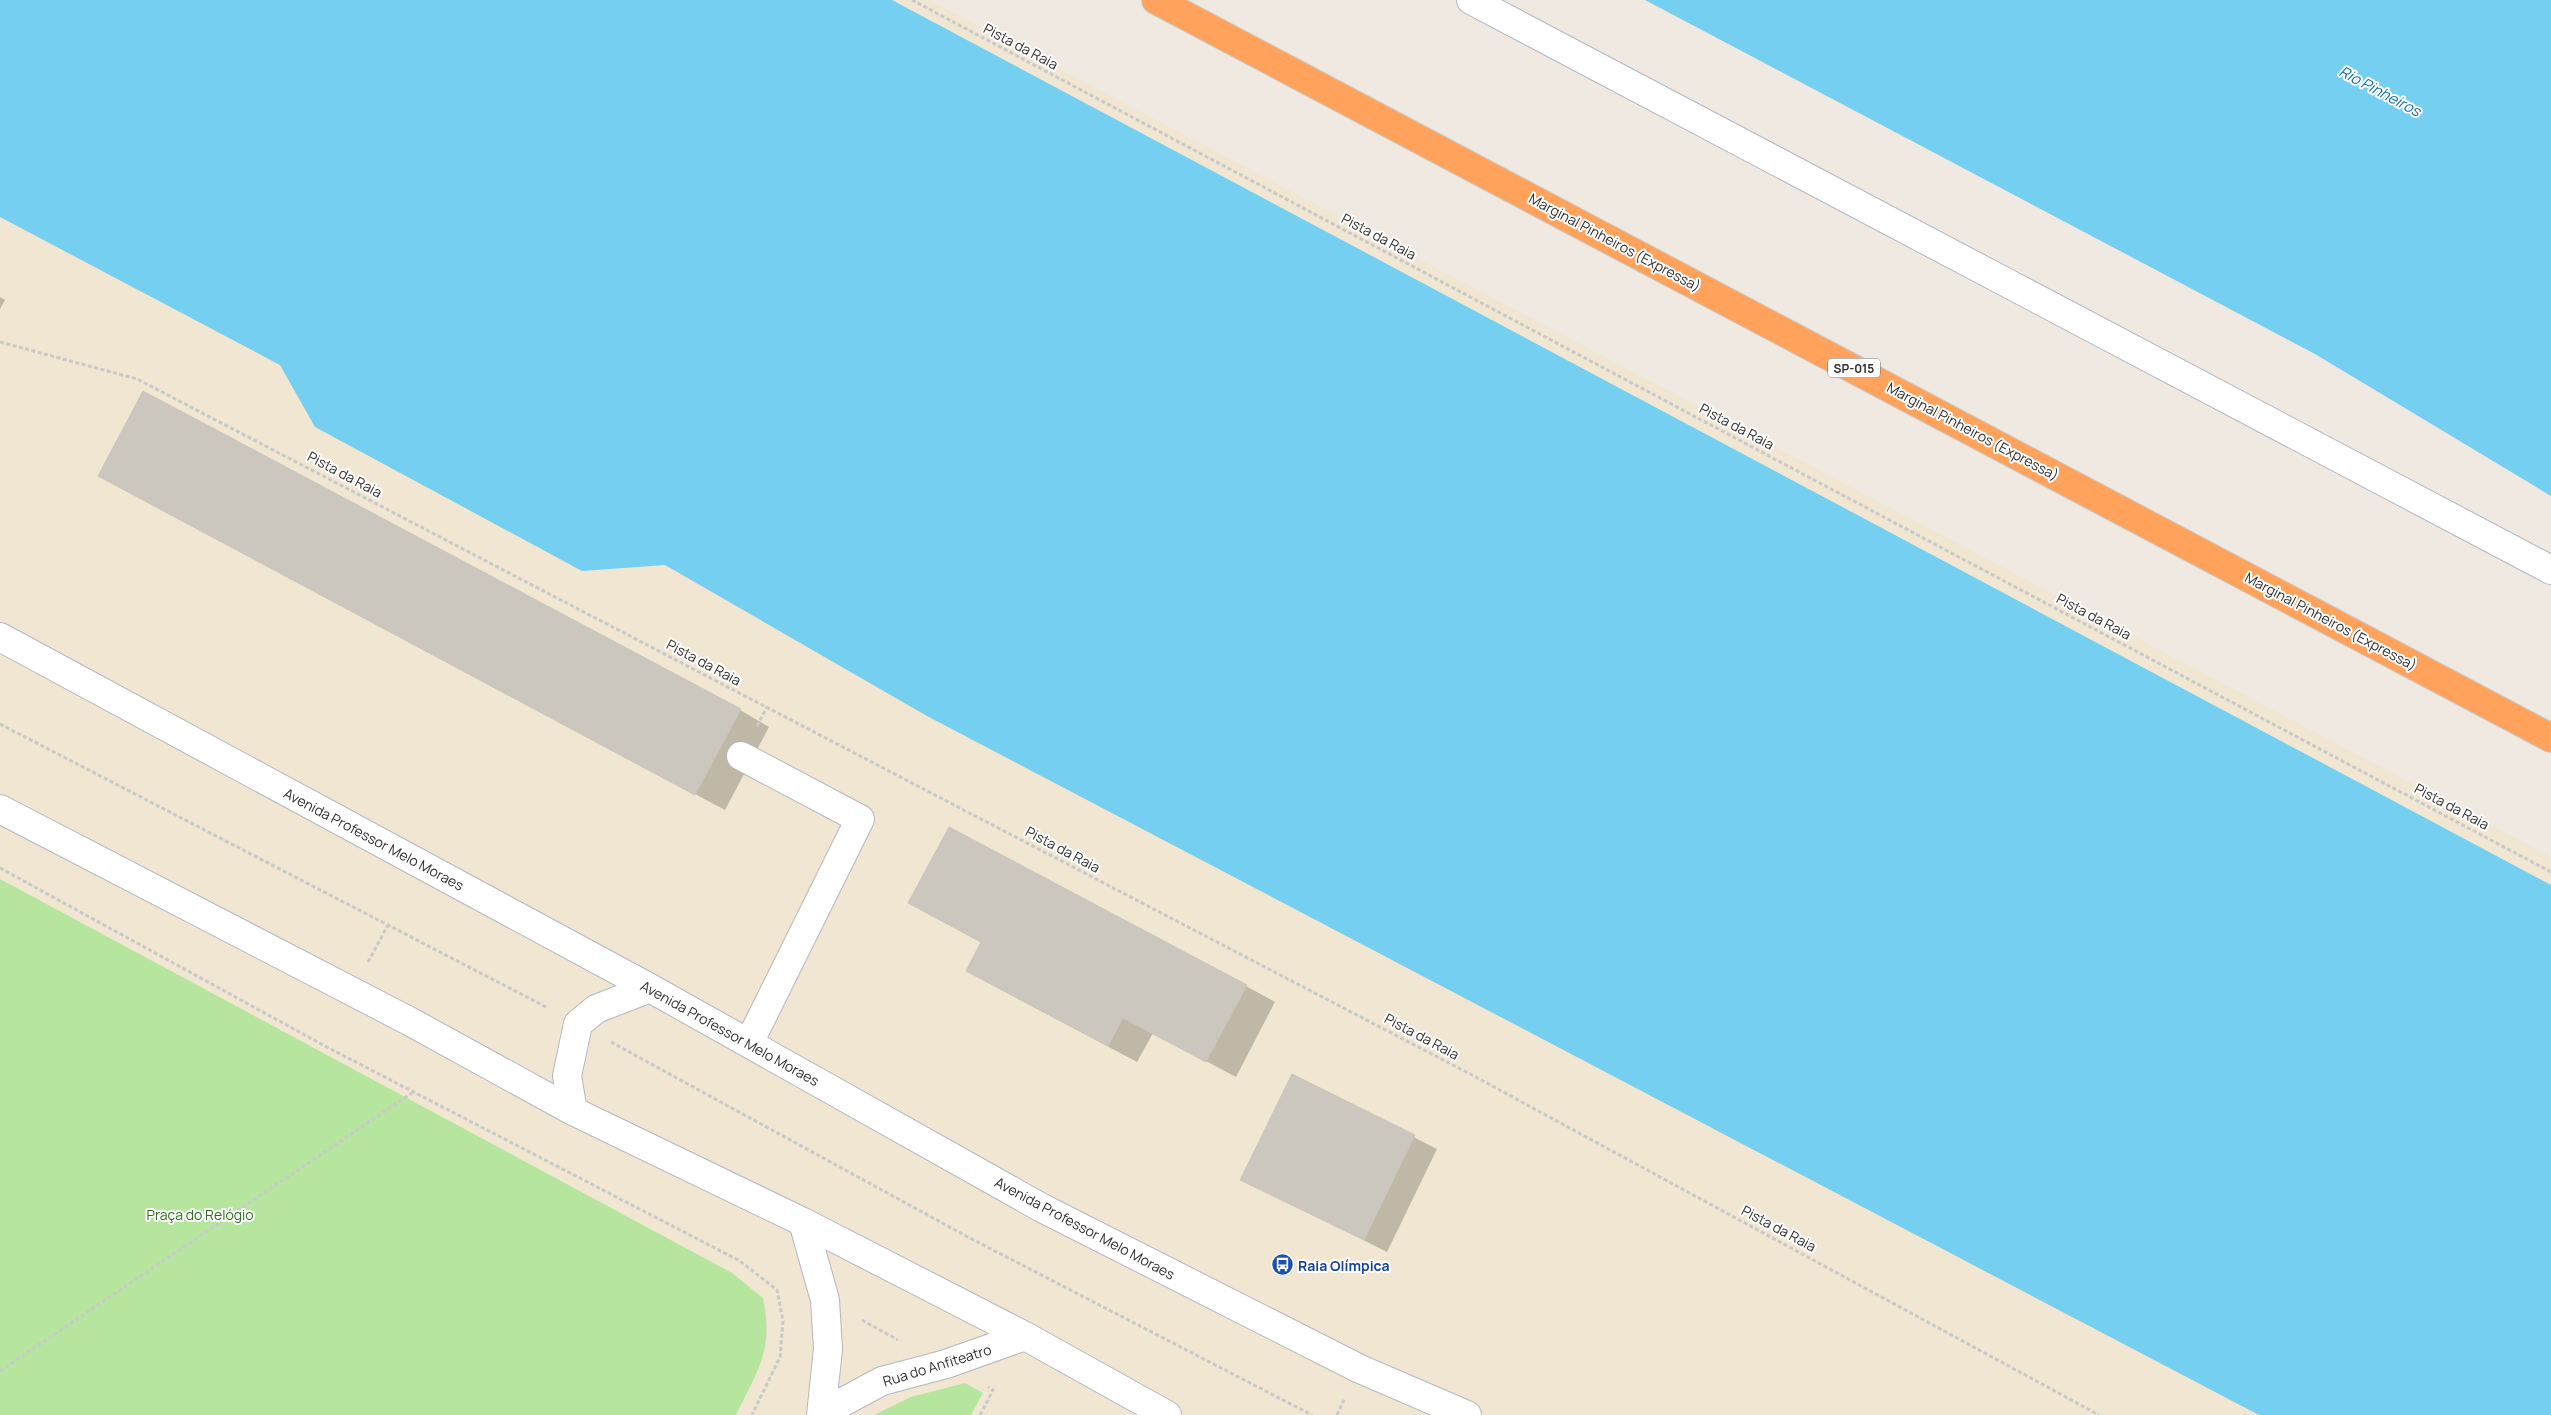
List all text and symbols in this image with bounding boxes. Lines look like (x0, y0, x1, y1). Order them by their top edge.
street label: Pista da Raia (980, 18, 1062, 74)
water label: Rio Pinheiros (2336, 61, 2425, 122)
street label: Marginal Pinheiros (Expressa) (1526, 189, 1704, 295)
street label: Pista da Raia (1338, 208, 1420, 264)
road number: SP-015 (1828, 358, 1880, 378)
street label: Marginal Pinheiros (Expressa) (1884, 378, 2062, 484)
street label: Pista da Raia (1696, 398, 1778, 454)
street label: Pista da Raia (304, 446, 386, 502)
street label: Marginal Pinheiros (Expressa) (2242, 568, 2420, 674)
street label: Pista da Raia (2053, 588, 2135, 644)
street label: Pista da Raia (663, 634, 745, 690)
street label: Pista da Raia (2411, 778, 2493, 834)
street label: Avenida Professor Melo Moraes (281, 783, 467, 895)
street label: Pista da Raia (1022, 821, 1104, 877)
street label: Avenida Professor Melo Moraes (637, 976, 823, 1090)
street label: Pista da Raia (1381, 1008, 1463, 1064)
street label: Avenida Professor Melo Moraes (992, 1172, 1178, 1284)
street label: Pista da Raia (1738, 1200, 1820, 1256)
park label: Praça do Relógio (146, 1205, 254, 1224)
bus stop icon: Raia Olímpica (1270, 1253, 1294, 1277)
place label: Raia Olímpica (1298, 1256, 1390, 1275)
street label: Rua do Anfiteatro (880, 1339, 994, 1391)

